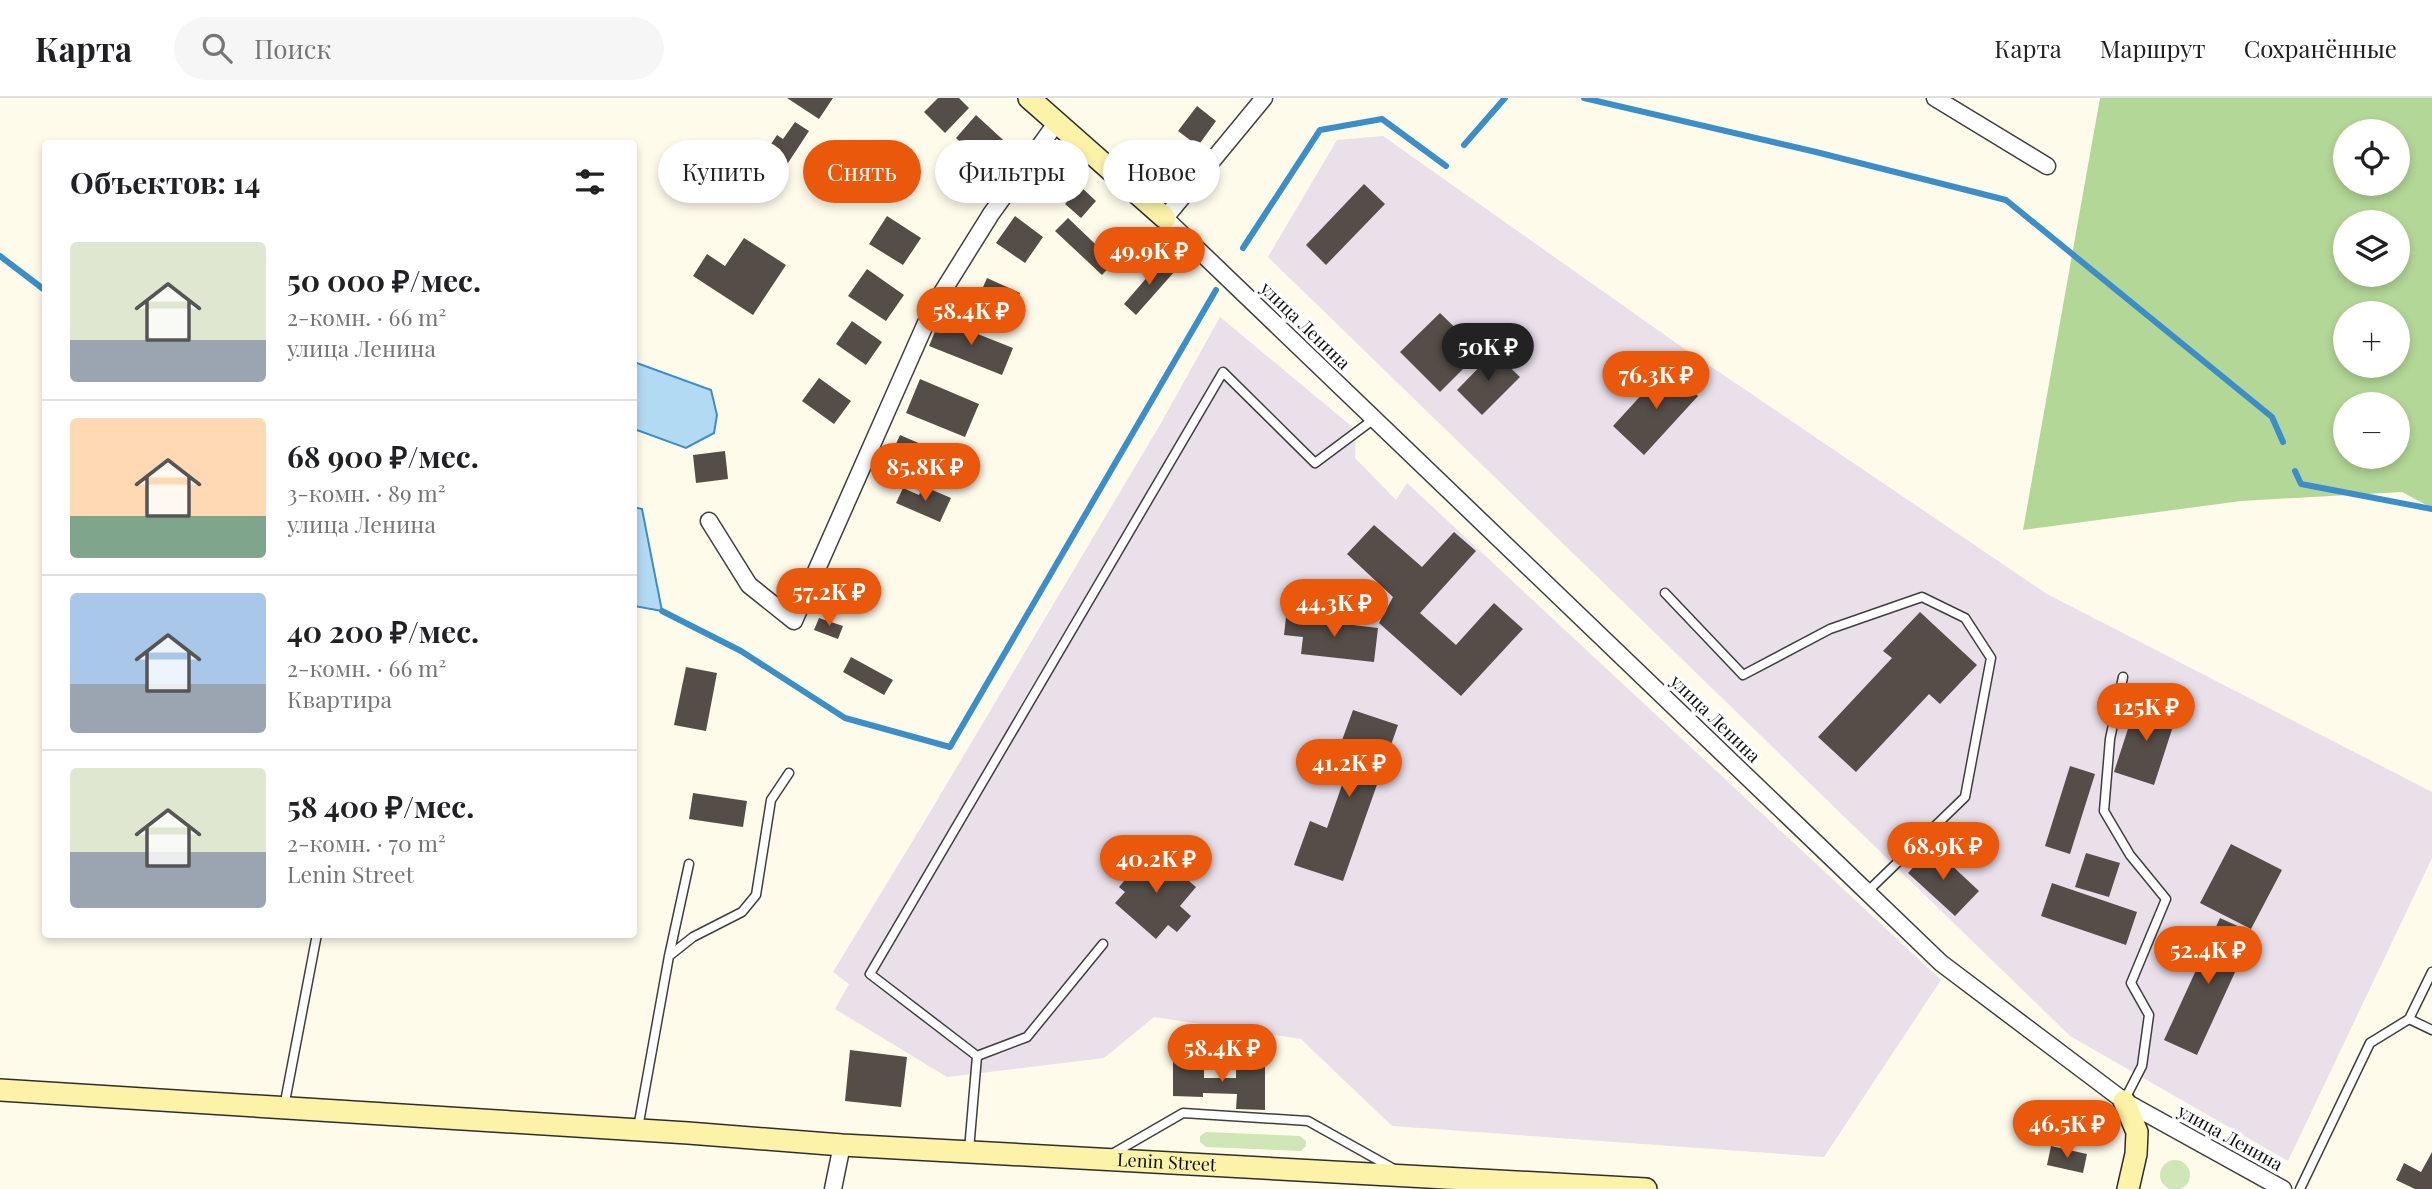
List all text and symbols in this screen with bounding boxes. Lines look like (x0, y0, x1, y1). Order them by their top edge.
search box (174, 17, 664, 80)
text: Карта (35, 26, 132, 70)
icon: search (198, 29, 236, 67)
text: Поиск (254, 31, 331, 66)
text: Карта (1994, 32, 2062, 64)
text: Маршрут (2100, 32, 2206, 64)
text: Сохранённые (2244, 32, 2397, 64)
map controls (2333, 119, 2410, 469)
button: locate (2333, 119, 2410, 196)
chip: Купить (658, 140, 789, 203)
chip: Снять (803, 140, 921, 203)
chip: Фильтры (935, 140, 1089, 203)
chip: Новое (1103, 140, 1220, 203)
text: Объектов: 14 (70, 162, 260, 202)
icon: filters (571, 163, 609, 201)
button: layers (2333, 210, 2410, 287)
pin: 49.9K ₽ (1084, 228, 1214, 287)
text: 49.9K ₽ (1110, 234, 1188, 265)
text: 50 000 ₽/мес. (287, 260, 481, 300)
icon: home (126, 270, 210, 354)
street label: улица Ленина (1255, 275, 1356, 374)
pin: 58.4K ₽ (906, 288, 1036, 347)
text: 58.4K ₽ (933, 294, 1009, 325)
text: 2-комн. · 66 m² (287, 301, 446, 332)
button: + (2333, 301, 2410, 378)
pin: 50K ₽ (1439, 324, 1537, 383)
text: 50K ₽ (1458, 330, 1518, 361)
text: улица Ленина (287, 332, 436, 363)
pin: 76.3K ₽ (1591, 352, 1721, 411)
text: 76.3K ₽ (1618, 358, 1694, 389)
button: − (2333, 392, 2410, 469)
text: 68 900 ₽/мес. (287, 436, 479, 476)
pin: 85.8K ₽ (860, 444, 990, 503)
icon: home (126, 446, 210, 530)
text: 85.8K ₽ (886, 450, 964, 481)
text: 3-комн. · 89 m² (287, 477, 446, 508)
text: улица Ленина (287, 508, 436, 539)
pin: 57.2K ₽ (764, 568, 894, 628)
text: 57.2K ₽ (792, 575, 866, 606)
pin: 44.3K ₽ (1269, 580, 1399, 639)
text: 44.3K ₽ (1296, 586, 1372, 617)
text: 40 200 ₽/мес. (287, 611, 479, 651)
icon: home (126, 621, 210, 705)
text: 2-комн. · 66 m² (287, 652, 446, 683)
street label: улица Ленина (1665, 668, 1766, 767)
text: Квартира (287, 683, 392, 714)
pin: 125K ₽ (2089, 684, 2203, 743)
text: 125K ₽ (2113, 690, 2179, 721)
pin: 41.2K ₽ (1284, 740, 1414, 799)
text: 41.2K ₽ (1312, 746, 1386, 777)
text: 58 400 ₽/мес. (287, 786, 474, 826)
icon: home (126, 796, 210, 880)
pin: 68.9K ₽ (1878, 822, 2008, 882)
text: 2-комн. · 70 m² (287, 827, 446, 858)
text: 68.9K ₽ (1903, 829, 1983, 860)
pin: 40.2K ₽ (1091, 836, 1221, 895)
text: 40.2K ₽ (1116, 842, 1196, 873)
text: Lenin Street (287, 858, 414, 889)
pin: 52.4K ₽ (2143, 926, 2273, 986)
text: 52.4K ₽ (2170, 933, 2246, 964)
pin: 58.4K ₽ (1157, 1024, 1287, 1084)
text: 58.4K ₽ (1184, 1031, 1260, 1062)
street label: улица Ленина (2173, 1098, 2287, 1176)
pin: 46.5K ₽ (2002, 1100, 2132, 1160)
text: 46.5K ₽ (2029, 1107, 2105, 1138)
street label: Lenin Street (1117, 1147, 1218, 1177)

